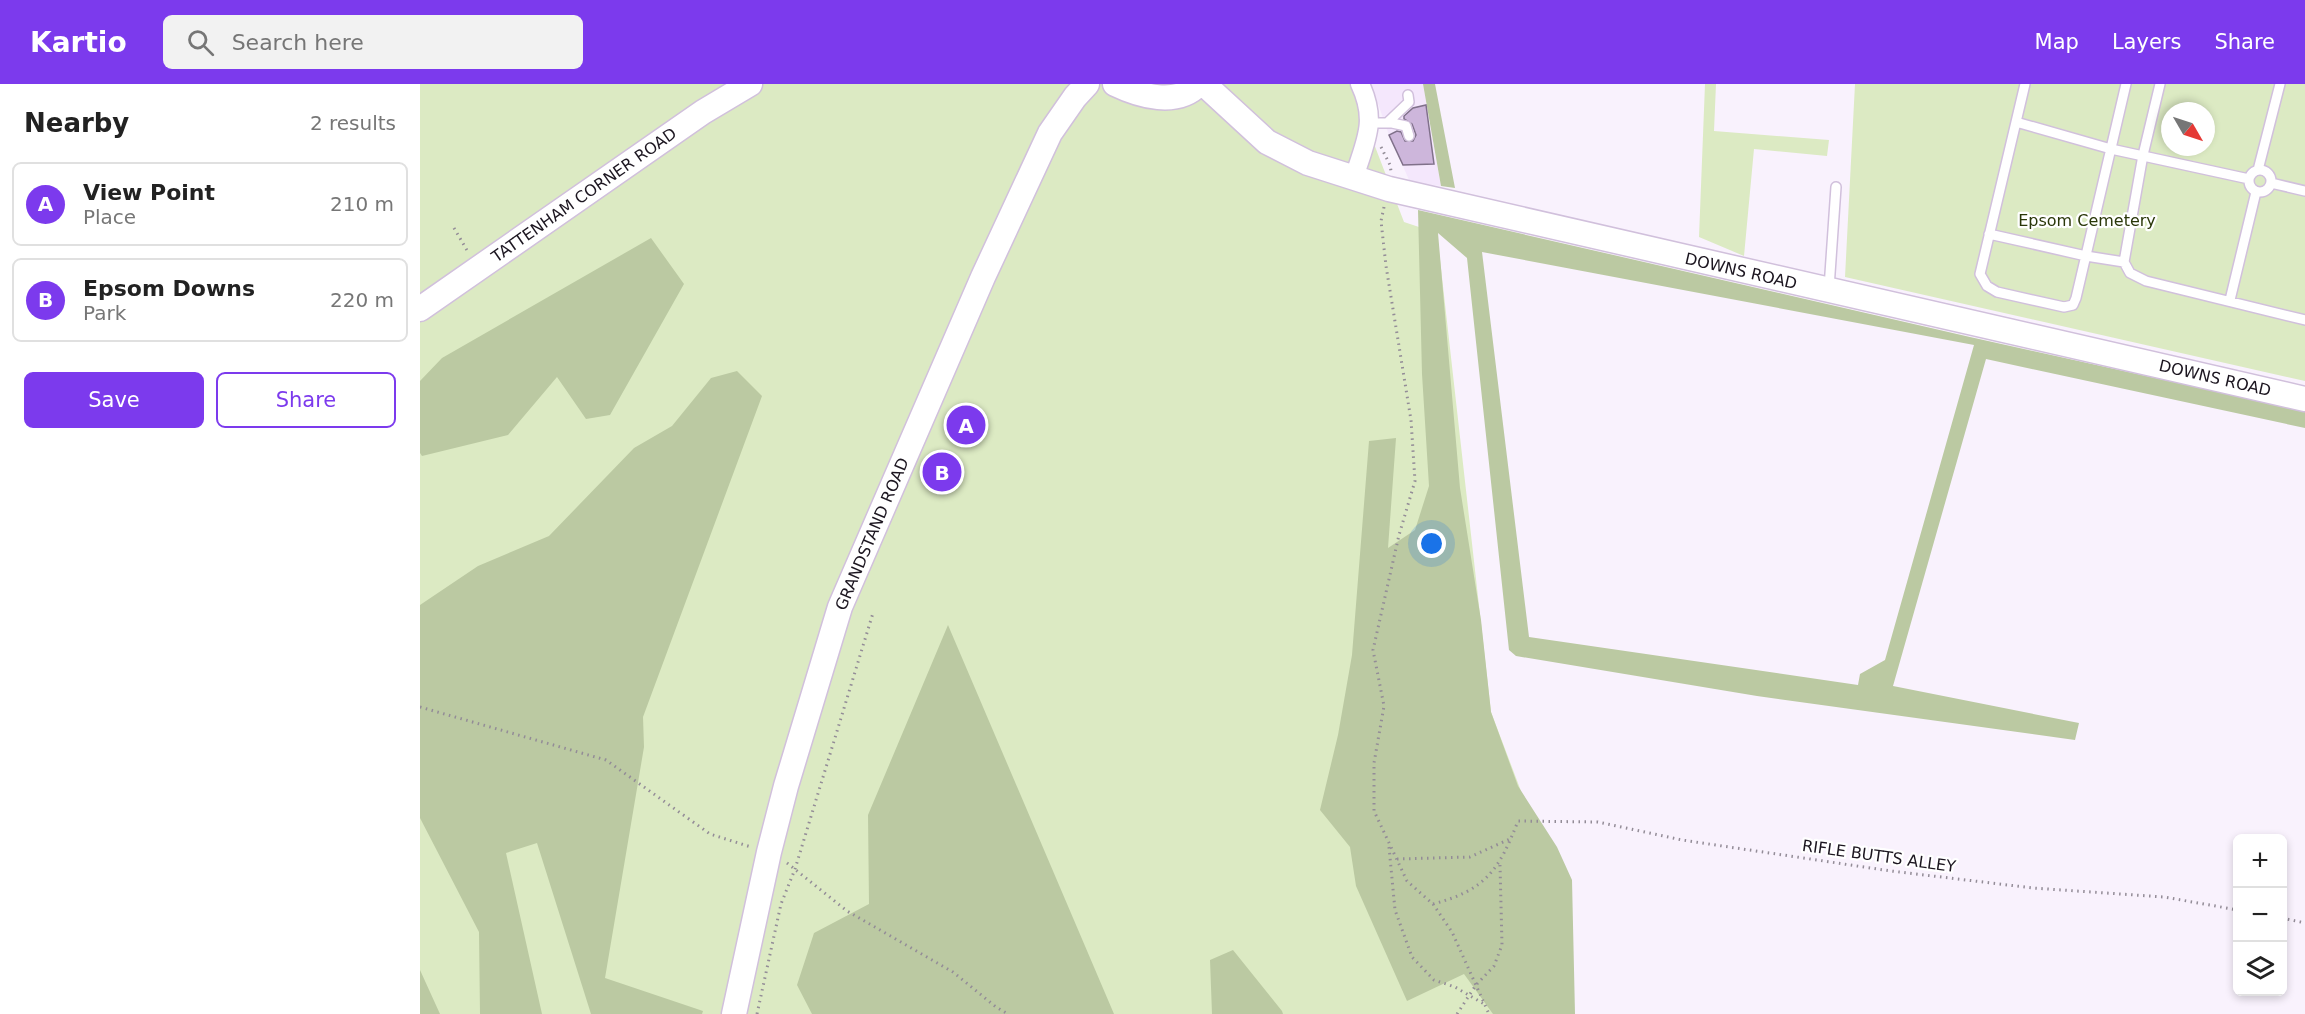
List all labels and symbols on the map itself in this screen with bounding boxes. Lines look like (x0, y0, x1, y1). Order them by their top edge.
north arrow (2161, 102, 2215, 156)
street label: TATTENHAM CORNER ROAD (487, 124, 680, 267)
park label: Epsom Cemetery (2018, 211, 2156, 230)
street label: DOWNS ROAD (1683, 249, 1799, 293)
street label: DOWNS ROAD (2157, 356, 2273, 400)
pin: A (946, 402, 986, 448)
pin: B (922, 450, 962, 494)
street label: GRANDSTAND ROAD (831, 455, 913, 613)
your location (1417, 529, 1446, 558)
street label: RIFLE BUTTS ALLEY (1801, 836, 1957, 876)

